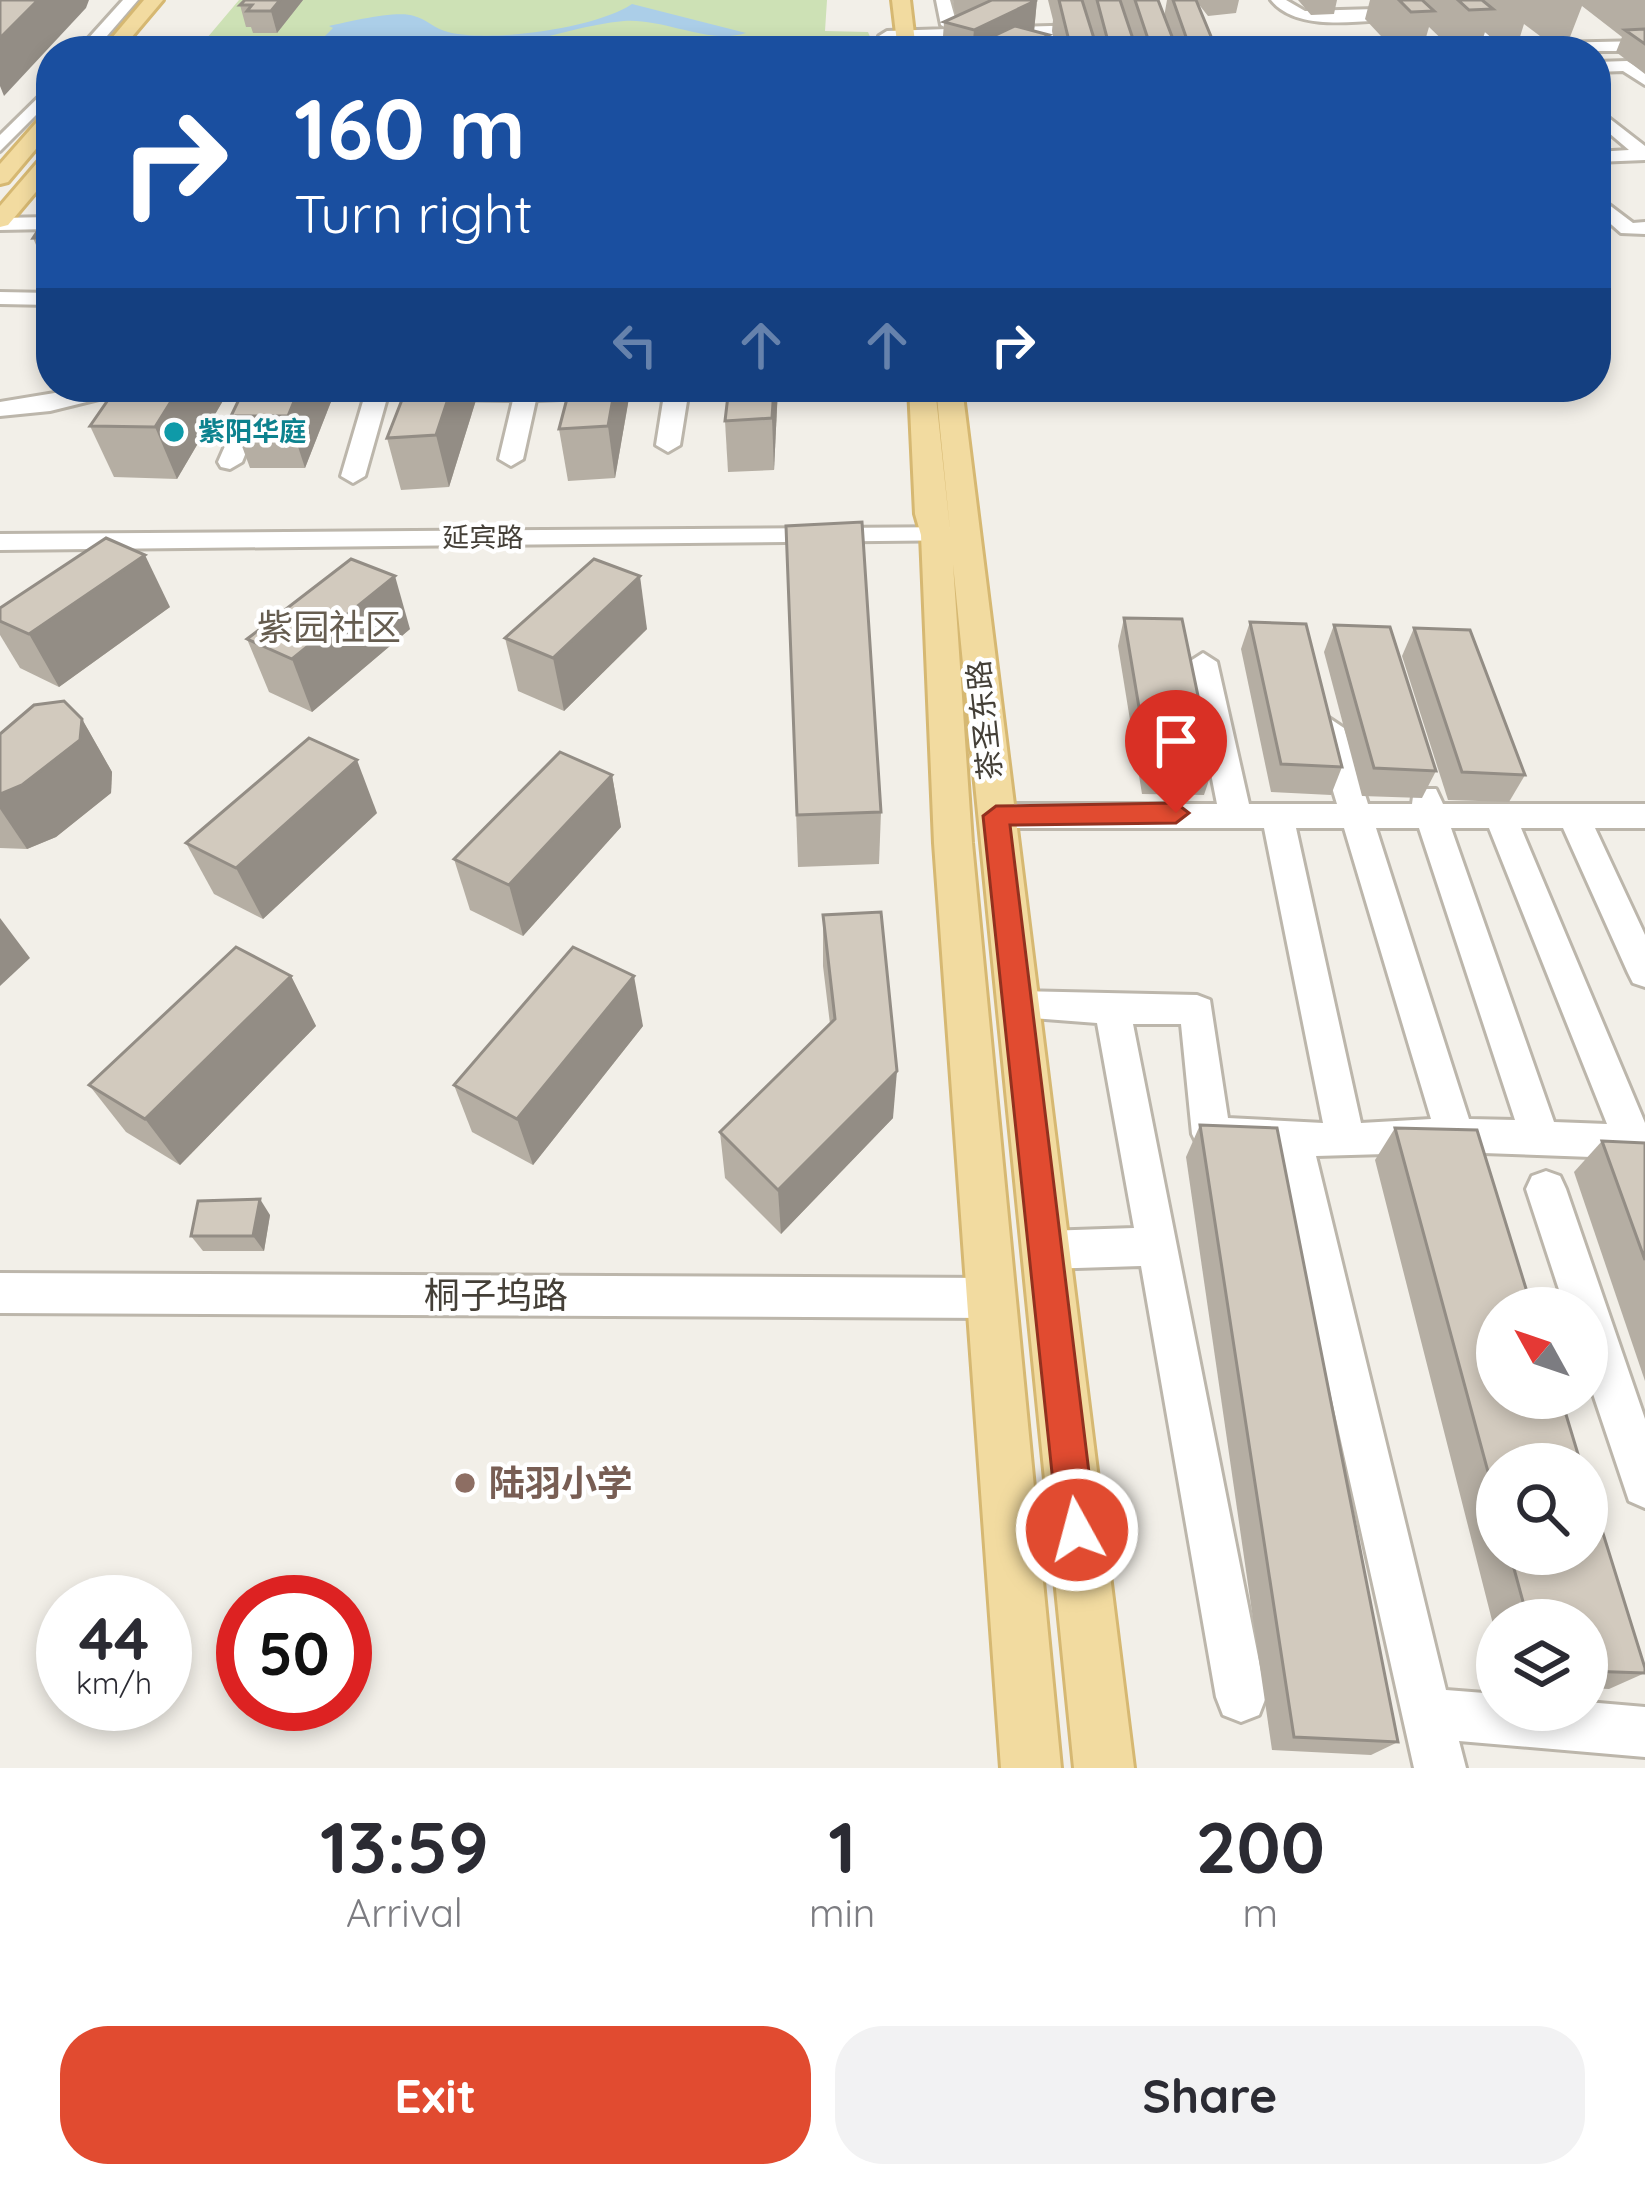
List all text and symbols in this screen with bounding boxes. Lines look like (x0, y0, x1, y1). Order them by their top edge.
text: 160 m (294, 75, 526, 180)
icon: right (96, 84, 252, 240)
text: Turn right (294, 179, 533, 247)
icon: left (602, 312, 668, 378)
icon: ahead (728, 312, 794, 378)
icon: ahead (854, 312, 920, 378)
icon: right (980, 312, 1046, 378)
place label: 紫阳华庭 (198, 414, 306, 448)
marker: 紫阳华庭 (161, 419, 187, 445)
street label: 延宾路 (443, 520, 524, 554)
district label: 紫园社区 (257, 604, 401, 649)
street label: 茶圣东路 (959, 658, 1009, 782)
pin (1125, 690, 1227, 813)
icon: arrive (1143, 708, 1209, 774)
street label: 桐子坞路 (424, 1272, 568, 1317)
north arrow (1476, 1287, 1608, 1419)
map controls (1476, 1287, 1608, 1731)
button: search (1476, 1443, 1608, 1575)
place label: 陆羽小学 (489, 1460, 633, 1505)
position arrow (1014, 1467, 1140, 1593)
marker: 陆羽小学 (452, 1470, 478, 1496)
speed limit sign: 50 (216, 1575, 372, 1731)
button: layers (1476, 1599, 1608, 1731)
text: 44 (79, 1600, 149, 1675)
text: km/h (76, 1664, 152, 1702)
text: 13:59 (320, 1801, 489, 1891)
text: 1 (828, 1801, 856, 1891)
text: 200 (1196, 1801, 1325, 1891)
text: Arrival (346, 1888, 463, 1937)
text: min (809, 1888, 875, 1937)
text: m (1242, 1888, 1278, 1937)
button: Exit (60, 2026, 811, 2164)
button: Share (835, 2026, 1585, 2164)

